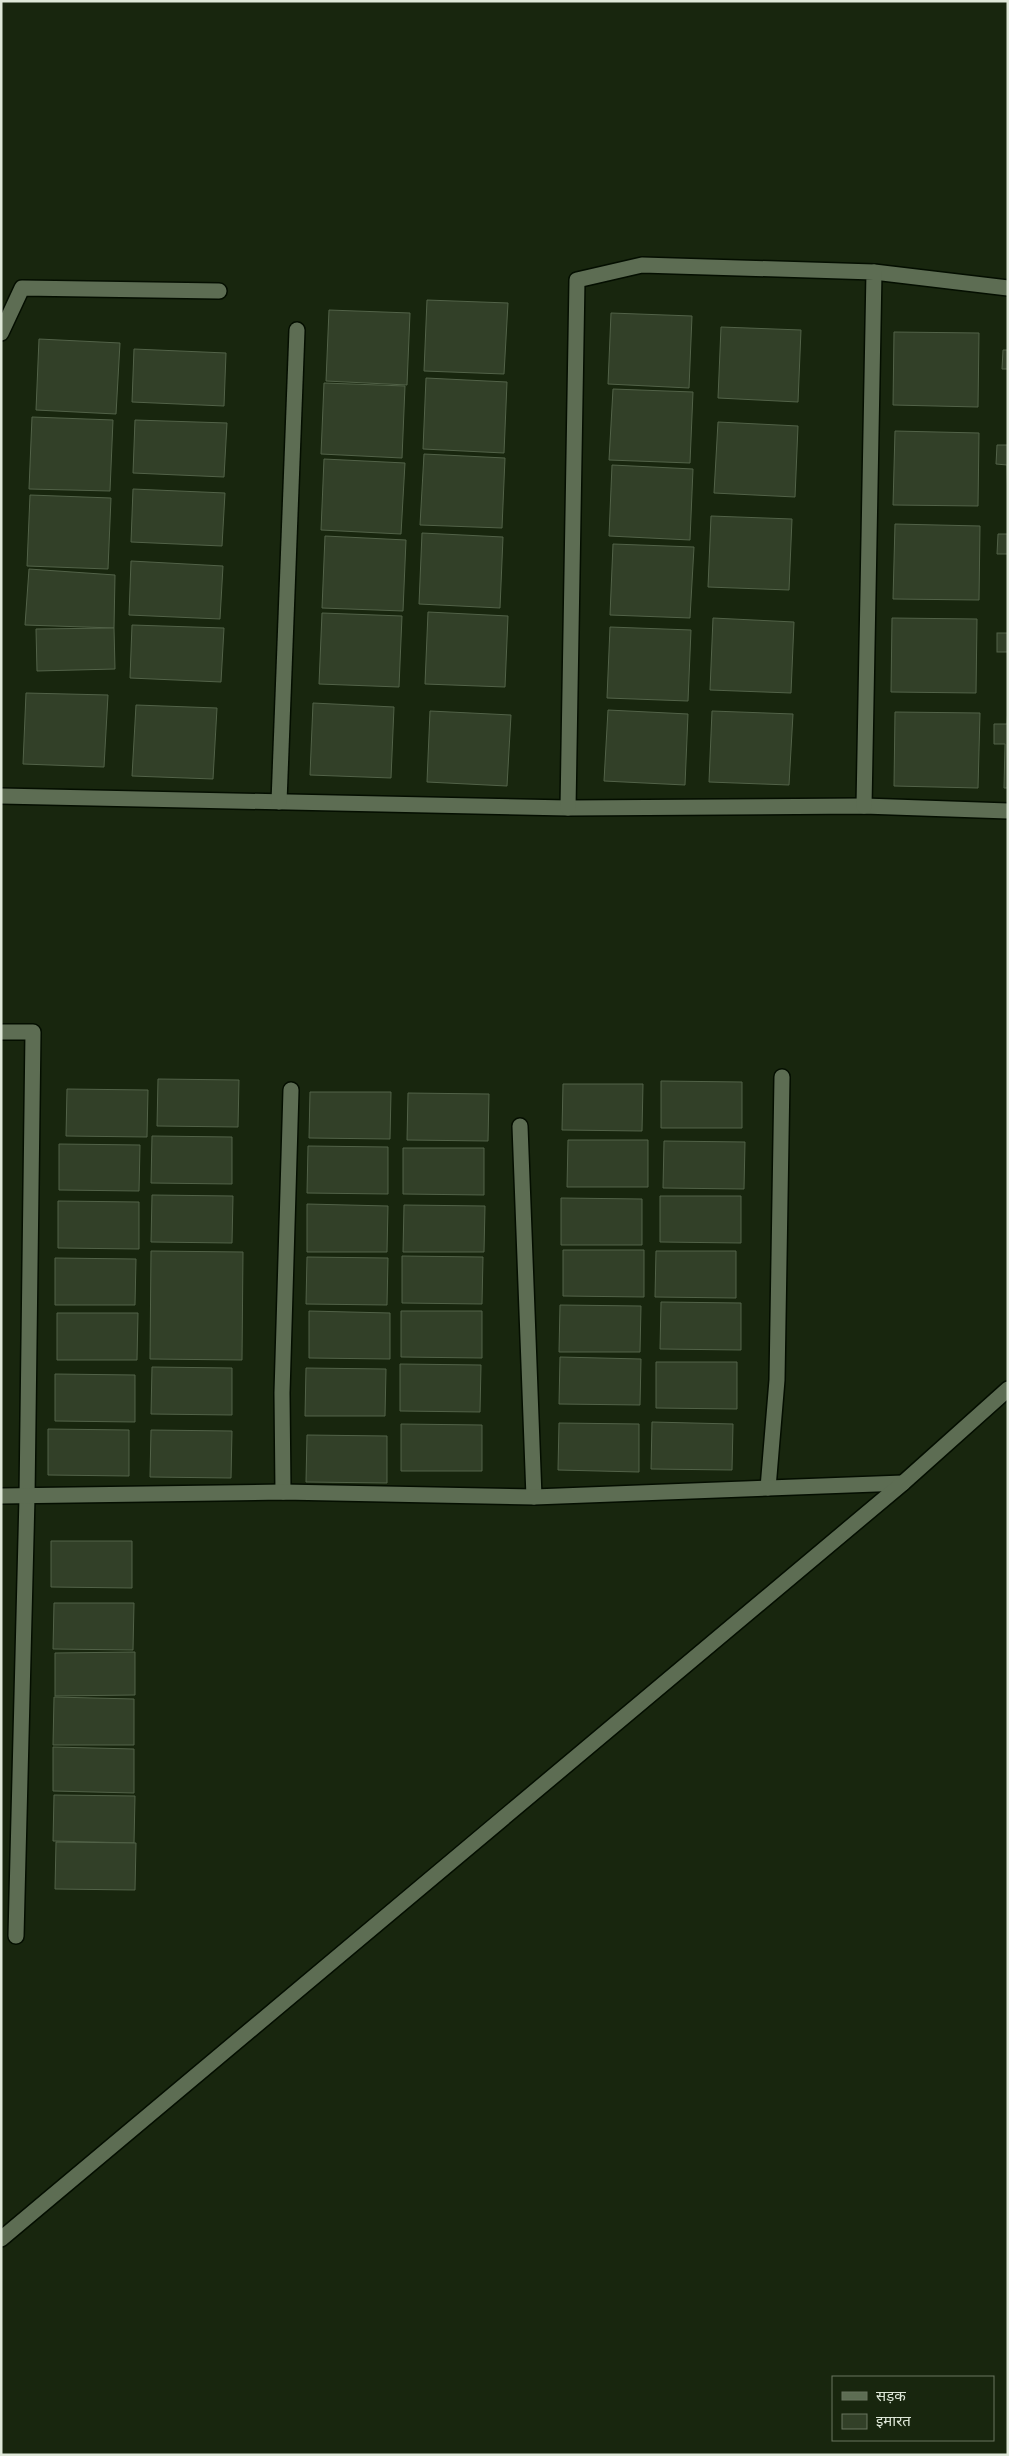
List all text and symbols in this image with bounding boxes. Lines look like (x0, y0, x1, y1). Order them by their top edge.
legend (832, 2376, 994, 2441)
text: सड़क (876, 2387, 906, 2404)
text: इमारत (876, 2412, 911, 2429)

